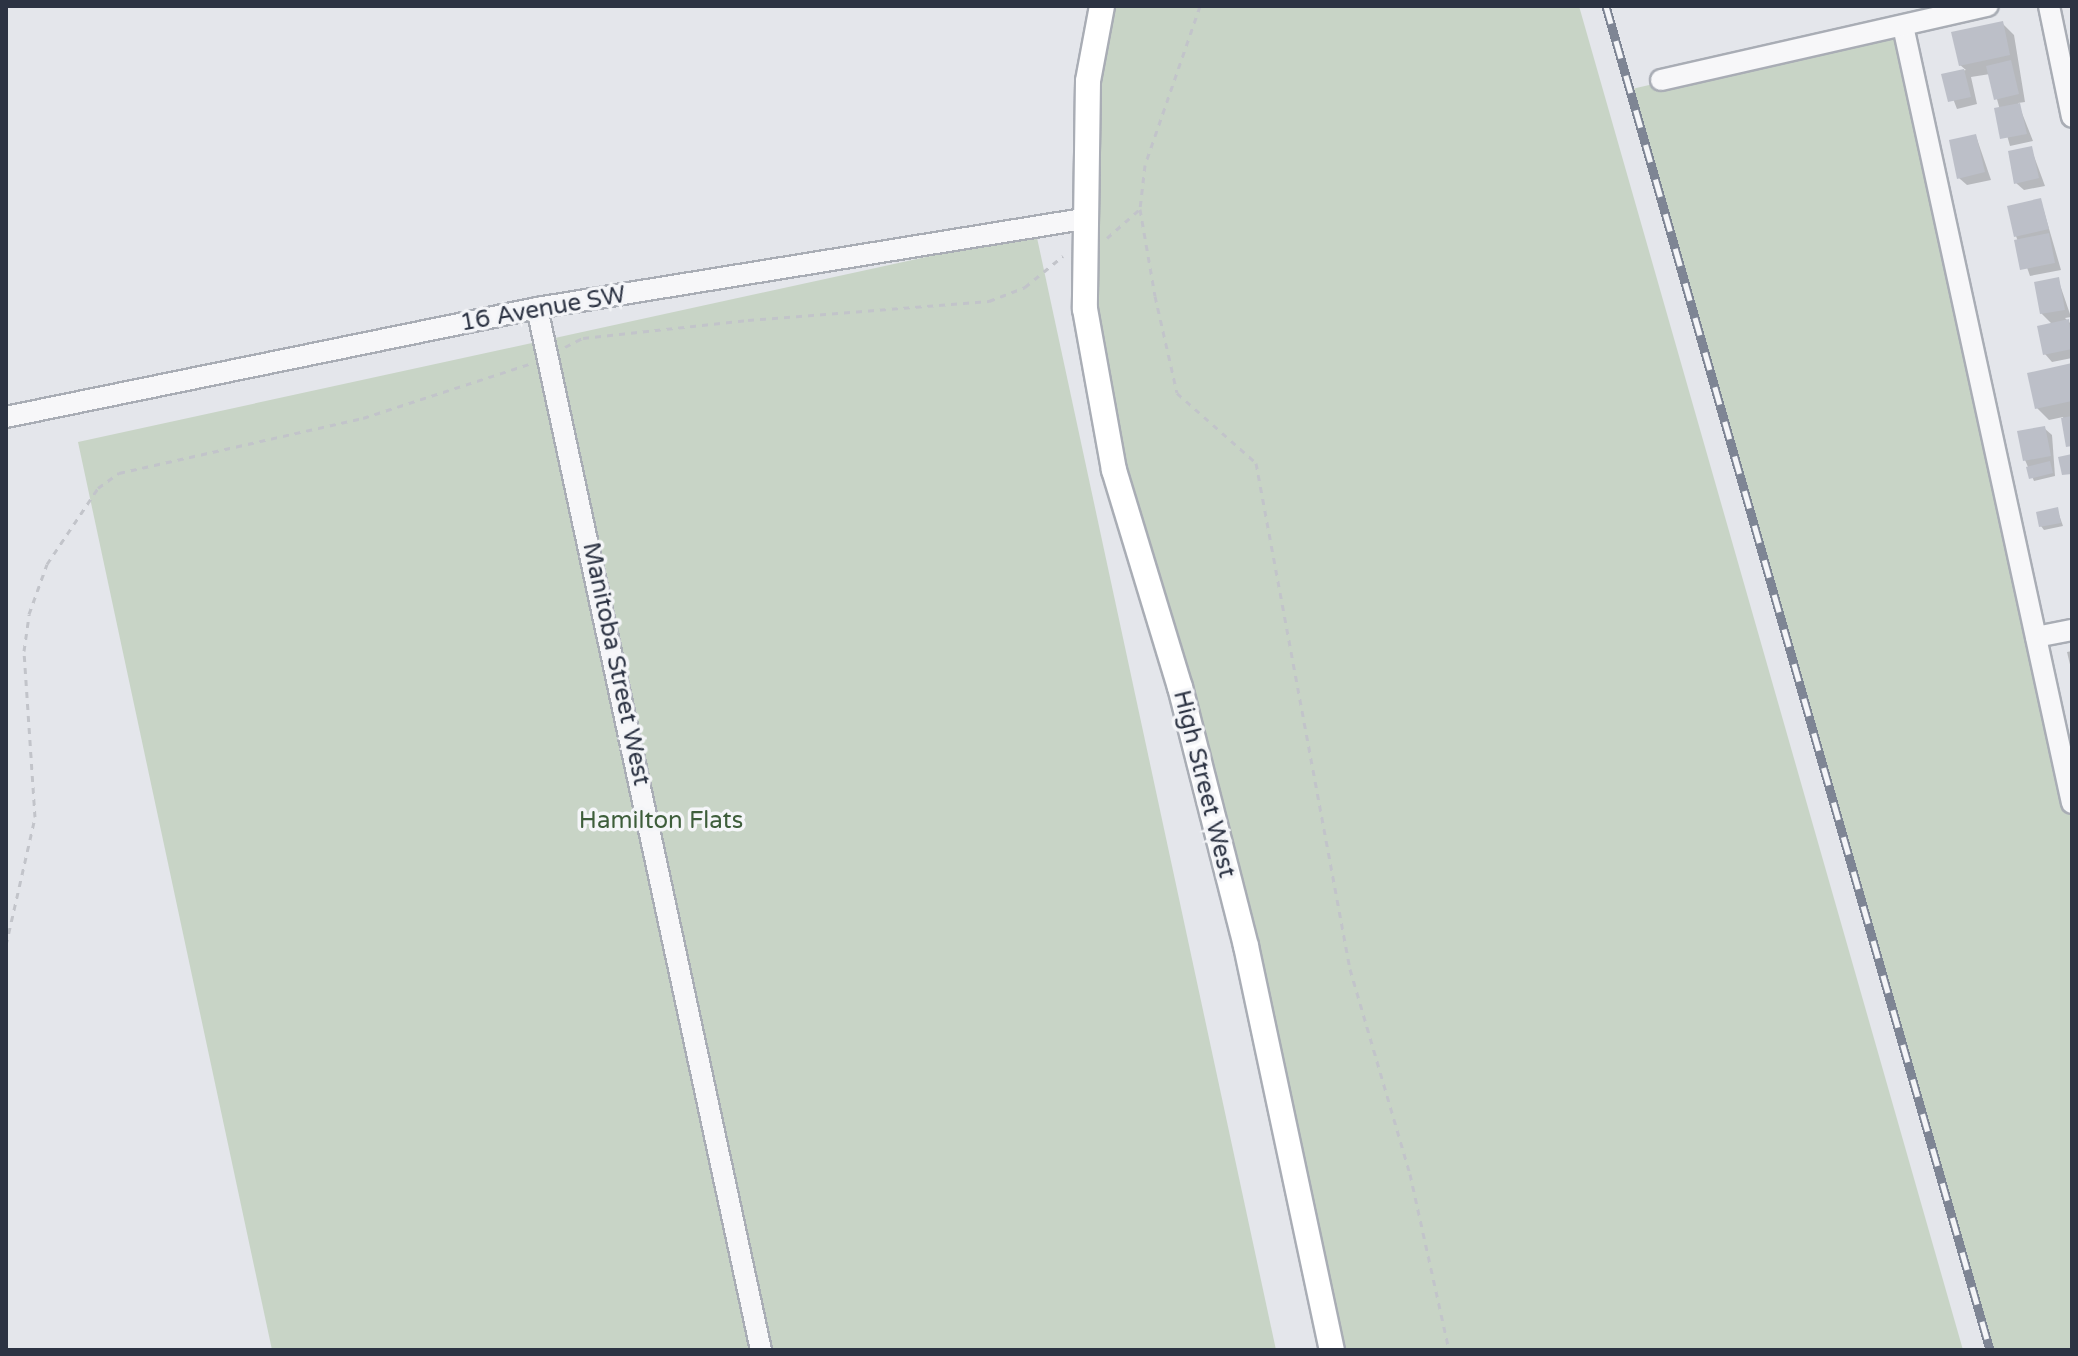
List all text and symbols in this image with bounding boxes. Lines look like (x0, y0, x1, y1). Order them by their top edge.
street label: 16 Avenue SW (458, 280, 628, 338)
street label: Manitoba Street West (576, 540, 656, 788)
street label: High Street West (1167, 687, 1241, 881)
park label: Hamilton Flats (579, 807, 743, 835)

